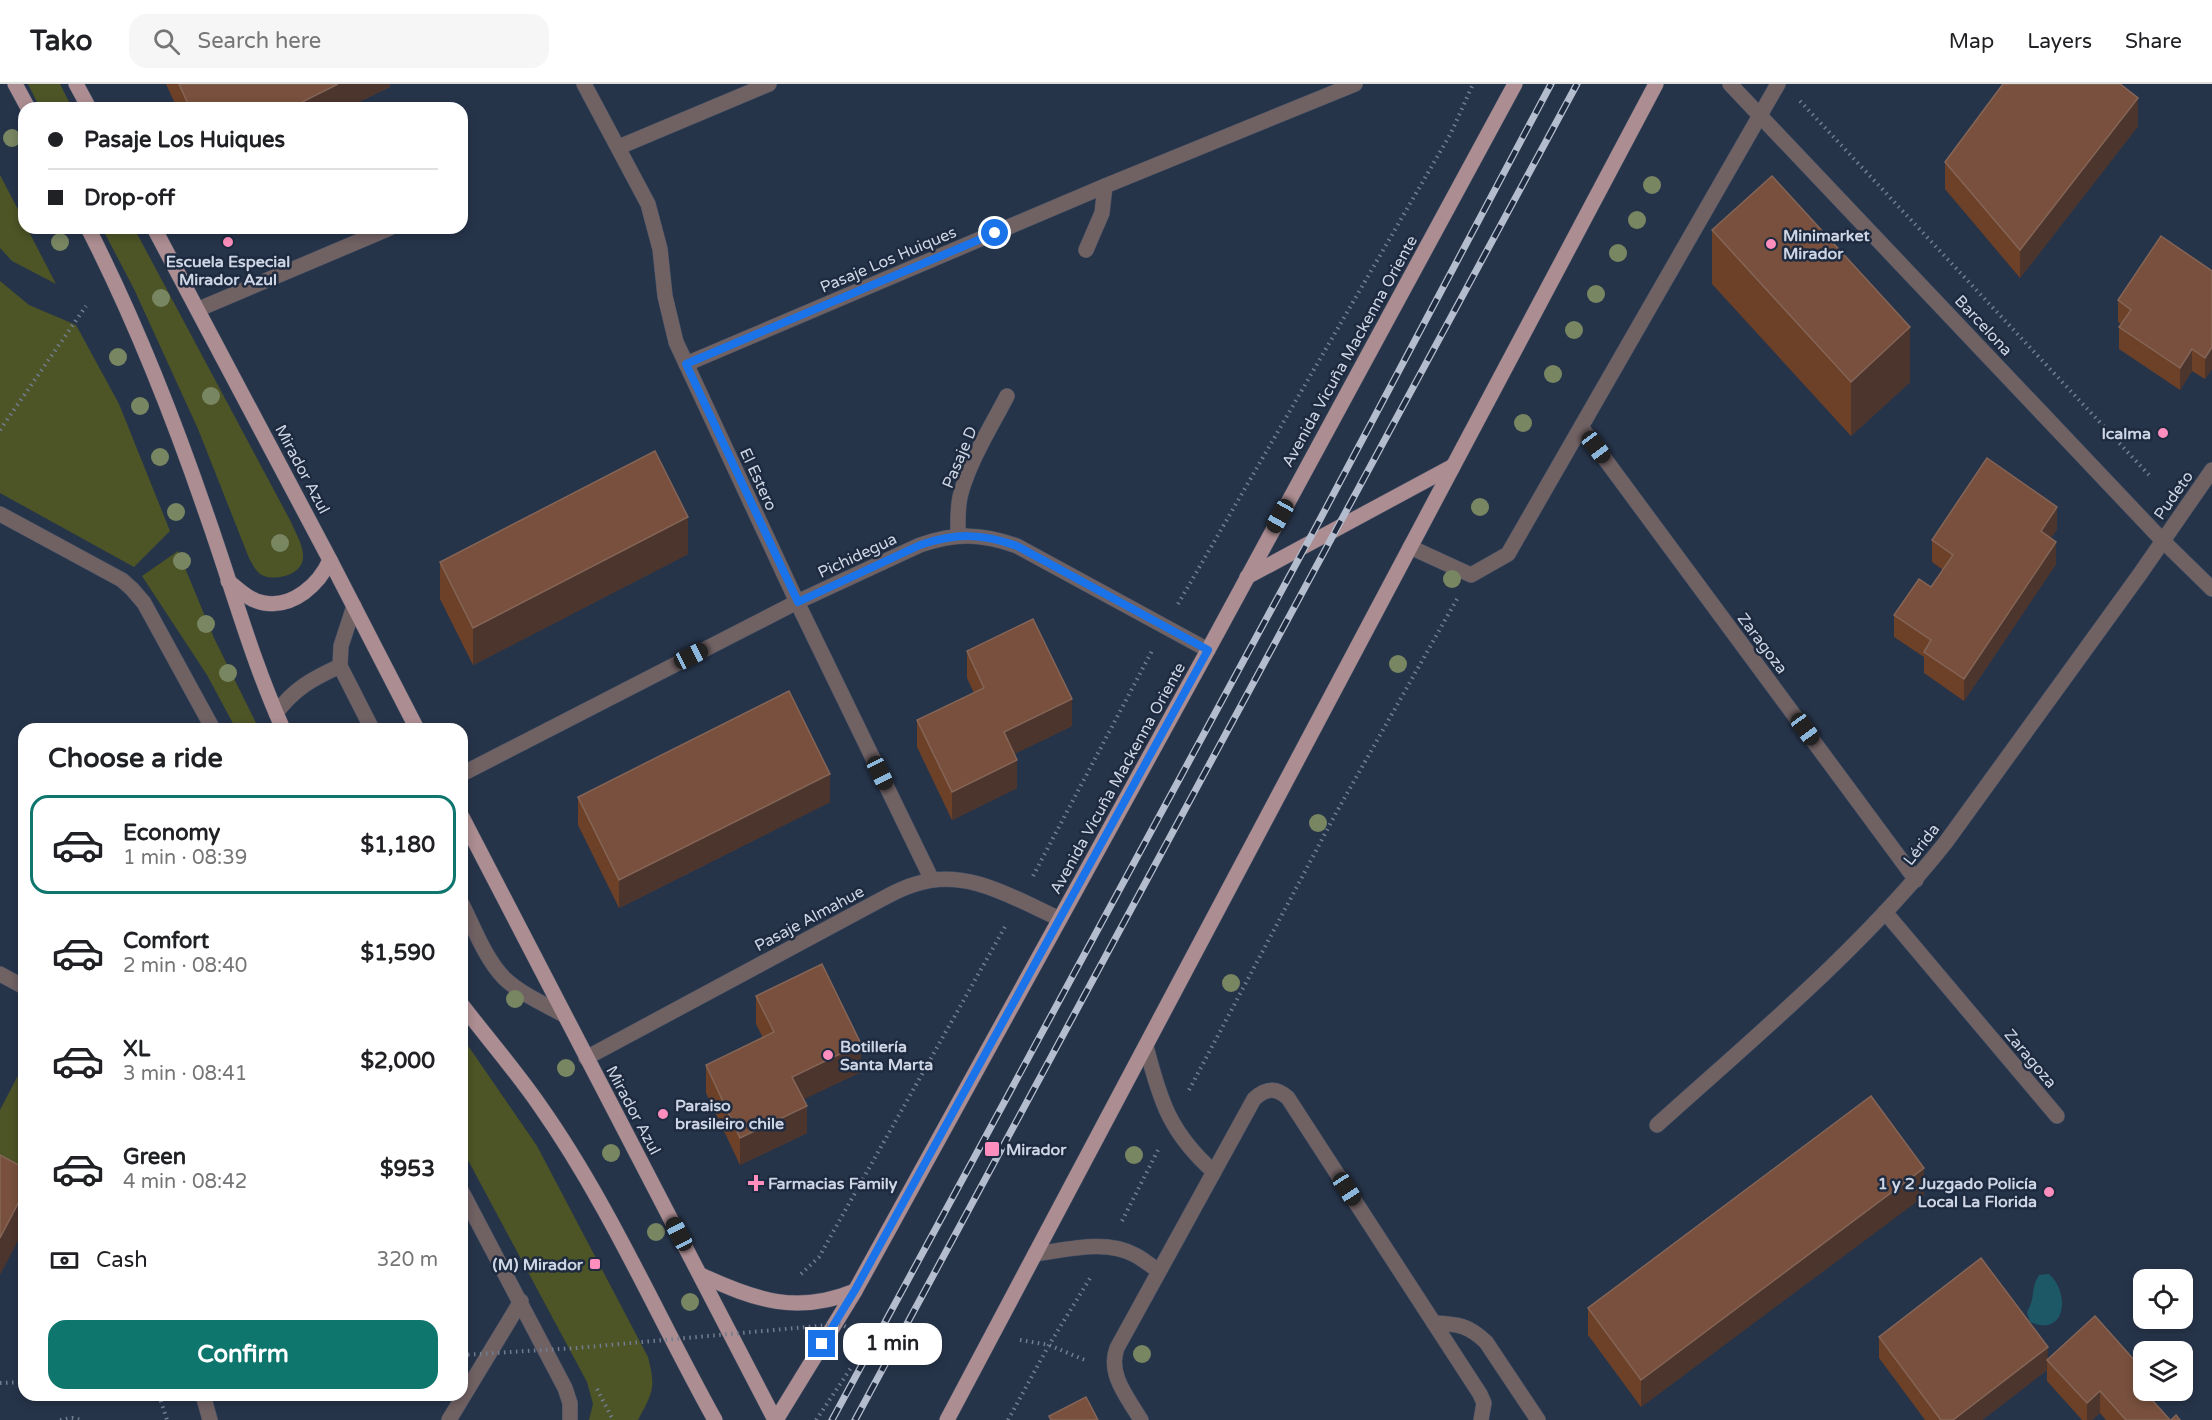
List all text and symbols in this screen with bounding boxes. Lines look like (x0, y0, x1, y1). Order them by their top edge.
search box (129, 14, 549, 68)
text: Tako (30, 24, 93, 58)
icon: search (150, 25, 183, 58)
text: Search here (198, 28, 321, 54)
text: Map (1949, 29, 1994, 54)
text: Layers (2027, 29, 2092, 54)
text: Share (2125, 29, 2182, 54)
text: Pasaje Los Huiques (84, 127, 285, 153)
text: Drop-off (84, 185, 175, 211)
route start (981, 219, 1008, 246)
street label: Pasaje Los Huiques (817, 222, 960, 298)
place label: Minimarket Mirador (1783, 226, 1870, 264)
street label: Avenida Vicuña Mackenna Oriente (1278, 232, 1422, 471)
marker: Escuela Especial Mirador Azul (221, 235, 235, 249)
marker: Minimarket Mirador (1764, 237, 1778, 251)
place label: Escuela Especial Mirador Azul (166, 252, 290, 290)
street label: Barcelona (1950, 291, 2016, 360)
street label: Mirador Azul (270, 421, 334, 517)
street label: Pasaje D (938, 423, 982, 491)
place label: Icalma (2101, 424, 2151, 444)
marker: Icalma (2156, 426, 2170, 440)
car (1578, 427, 1614, 467)
street label: El Estero (735, 445, 781, 514)
street label: Pudeto (2150, 467, 2198, 524)
car (1263, 496, 1297, 536)
street label: Pichidegua (815, 529, 900, 583)
street label: Zaragoza (1733, 609, 1792, 678)
car (671, 640, 711, 672)
street label: Avenida Vicuña Mackenna Oriente (1046, 659, 1190, 898)
car (1787, 709, 1823, 749)
text: Choose a ride (48, 742, 223, 775)
car (864, 753, 896, 793)
icon: car (51, 818, 105, 872)
text: Economy (123, 820, 220, 846)
street label: Lérida (1899, 820, 1944, 869)
text: $1,180 (360, 832, 435, 858)
text: 1 min · 08:39 (123, 846, 247, 870)
street label: Pasaje Almahue (751, 882, 868, 956)
icon: car (51, 926, 105, 980)
text: Comfort (123, 928, 209, 954)
text: $1,590 (360, 940, 435, 966)
text: 2 min · 08:40 (123, 954, 247, 978)
street label: Zaragoza (2000, 1025, 2061, 1092)
icon: car (51, 1034, 105, 1088)
text: XL (123, 1036, 150, 1062)
place label: Botillería Santa Marta (840, 1037, 933, 1075)
text: $2,000 (360, 1048, 435, 1074)
marker: Botillería Santa Marta (821, 1048, 835, 1062)
text: 3 min · 08:41 (123, 1062, 247, 1086)
street label: Mirador Azul (601, 1062, 665, 1158)
place label: Paraiso brasileiro chile (675, 1096, 784, 1134)
marker: Paraiso brasileiro chile (656, 1107, 670, 1121)
marker: Mirador (983, 1140, 1001, 1158)
place label: Mirador (1006, 1140, 1067, 1160)
icon: car (51, 1142, 105, 1196)
text: Green (123, 1144, 186, 1170)
text: $953 (380, 1156, 435, 1182)
car (1330, 1169, 1364, 1209)
text: 4 min · 08:42 (123, 1170, 247, 1194)
place label: Farmacias Family (768, 1174, 898, 1194)
place label: 1 y 2 Juzgado Policía Local La Florida (1878, 1174, 2037, 1212)
marker: Farmacias Family (749, 1176, 763, 1190)
marker: 1 y 2 Juzgado Policía Local La Florida (2042, 1185, 2056, 1199)
car (663, 1214, 695, 1254)
icon: cash (48, 1244, 81, 1277)
text: Cash (96, 1247, 148, 1273)
text: 320 m (377, 1248, 438, 1272)
place label: (M) Mirador (493, 1255, 584, 1275)
marker: (M) Mirador (588, 1257, 602, 1271)
map controls (2133, 1269, 2193, 1401)
button: locate (2133, 1269, 2193, 1329)
button: Confirm (48, 1320, 438, 1389)
callout: 1 min (843, 1323, 942, 1365)
route end (808, 1330, 835, 1357)
text: 1 min (866, 1332, 919, 1356)
button: layers (2133, 1341, 2193, 1401)

